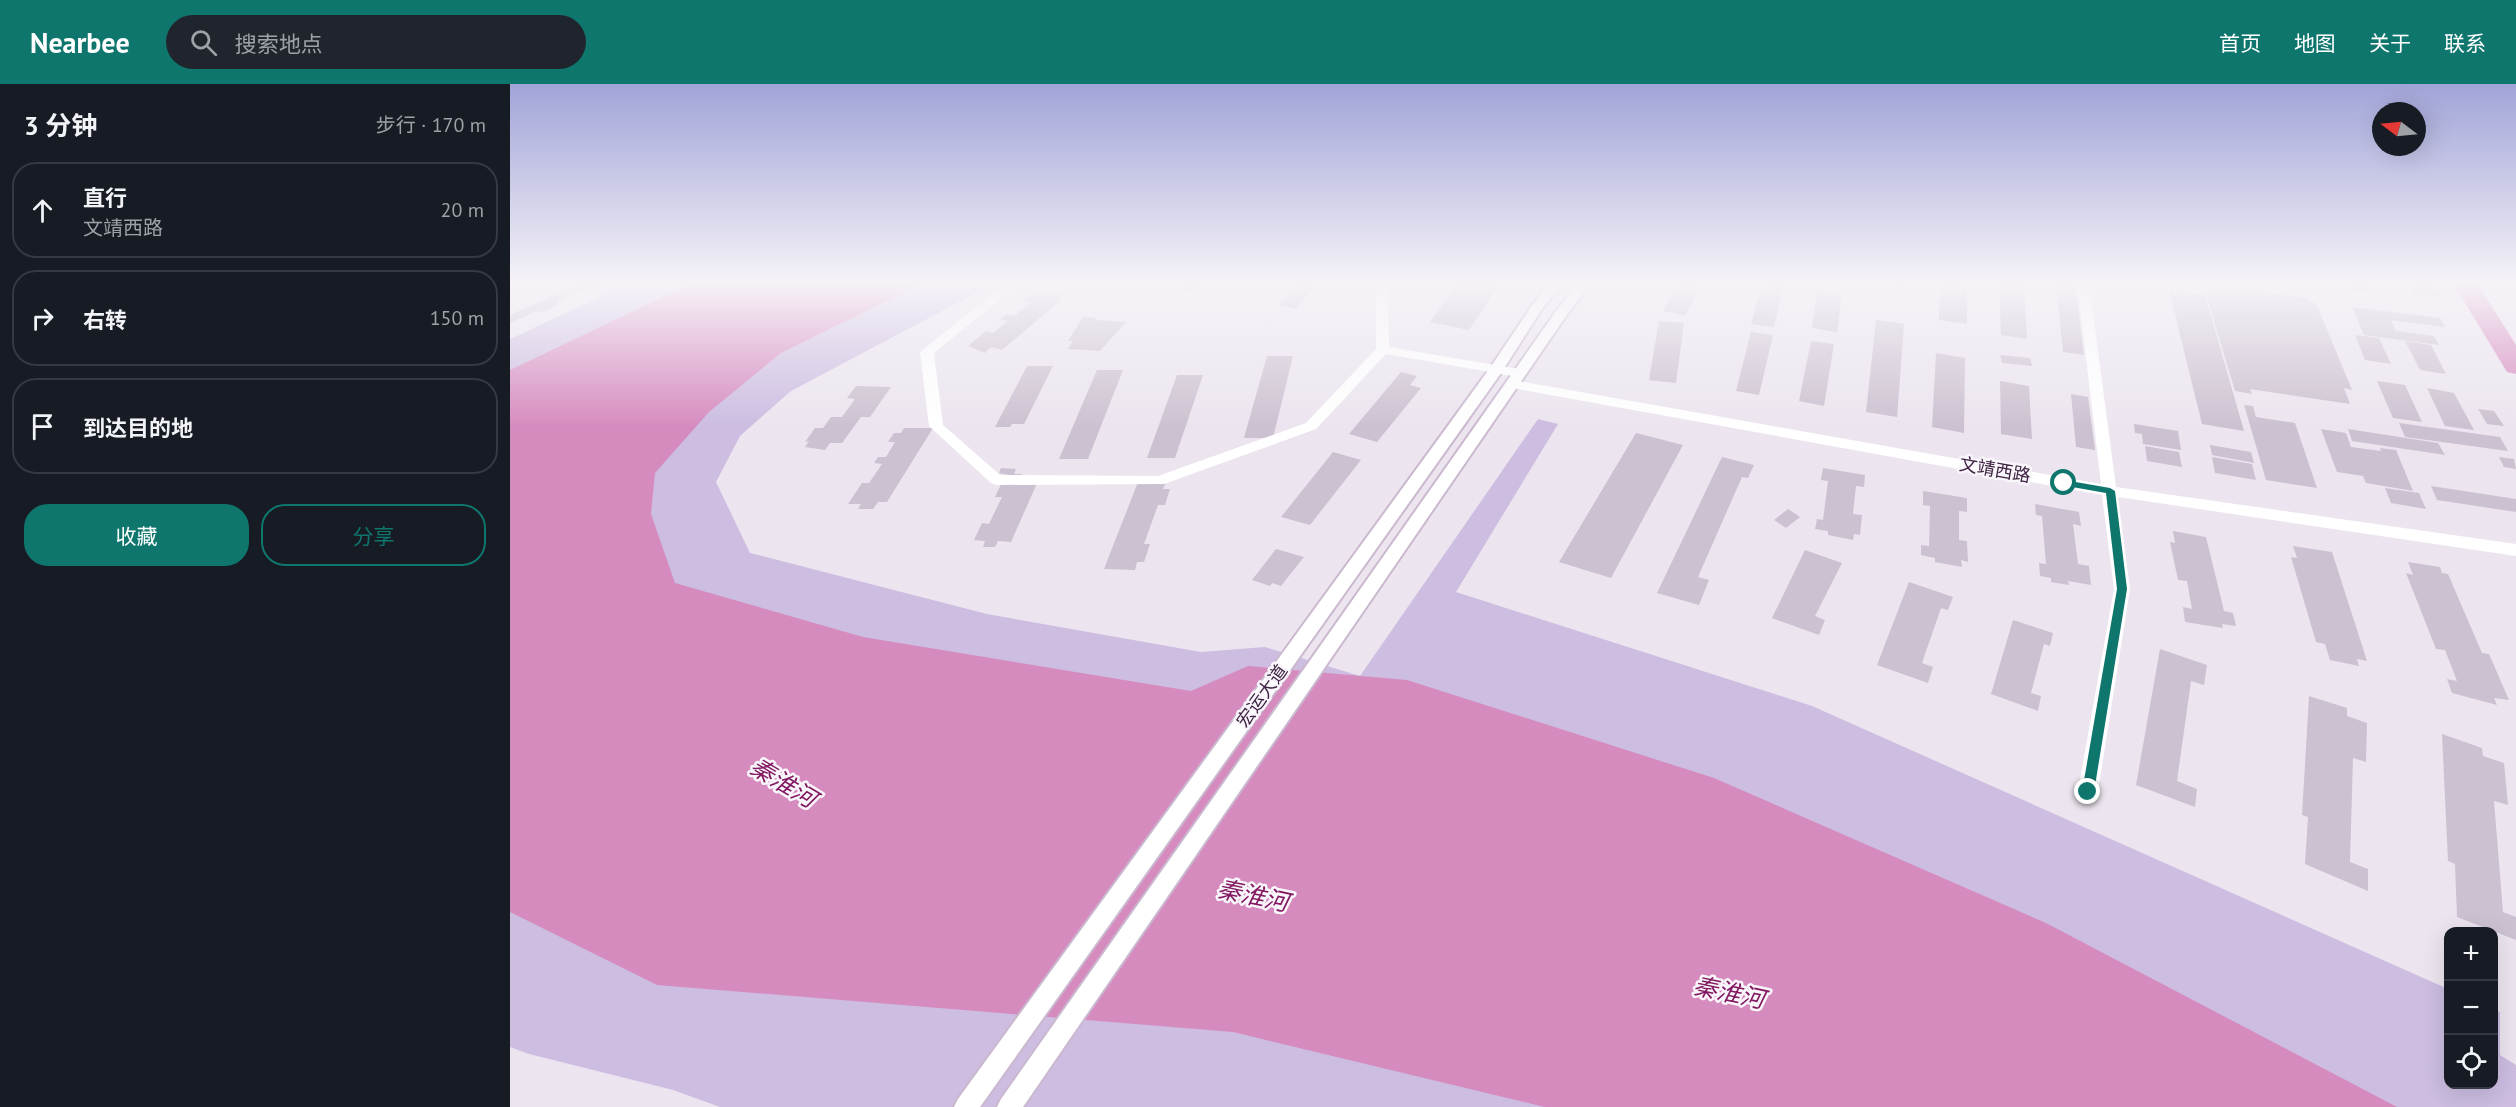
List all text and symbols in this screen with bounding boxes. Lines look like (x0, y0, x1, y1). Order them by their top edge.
search box (166, 15, 586, 69)
text: Nearbee (30, 24, 130, 61)
icon: search (187, 26, 220, 59)
text: 搜索地点 (235, 30, 323, 58)
text: 首页 (2219, 30, 2261, 57)
text: 地图 (2294, 30, 2336, 57)
text: 关于 (2369, 30, 2411, 57)
text: 联系 (2444, 30, 2486, 57)
north arrow (2372, 102, 2426, 156)
text: 3 分钟 (24, 109, 97, 142)
text: 步行 · 170 m (376, 112, 486, 138)
text: 直行 (83, 184, 127, 212)
icon: ahead (26, 194, 59, 227)
text: 20 m (441, 197, 484, 223)
text: 文靖西路 (83, 215, 163, 241)
icon: right (26, 302, 59, 335)
text: 150 m (430, 305, 484, 331)
text: 右转 (83, 306, 127, 334)
icon: arrive (26, 410, 59, 443)
text: 到达目的地 (83, 414, 193, 442)
street label: 文靖西路 (1958, 452, 2033, 487)
route start (2050, 469, 2076, 495)
button: 收藏 (24, 504, 249, 566)
button: 分享 (261, 504, 486, 566)
street label: 宏运大道 (1231, 660, 1292, 732)
water label: 秦淮河 (744, 751, 826, 816)
route end (2074, 778, 2100, 804)
water label: 秦淮河 (1215, 873, 1295, 919)
map controls (2444, 927, 2498, 1089)
button: + (2444, 927, 2498, 981)
water label: 秦淮河 (1691, 970, 1771, 1016)
button: − (2444, 981, 2498, 1035)
button: locate (2444, 1035, 2498, 1089)

